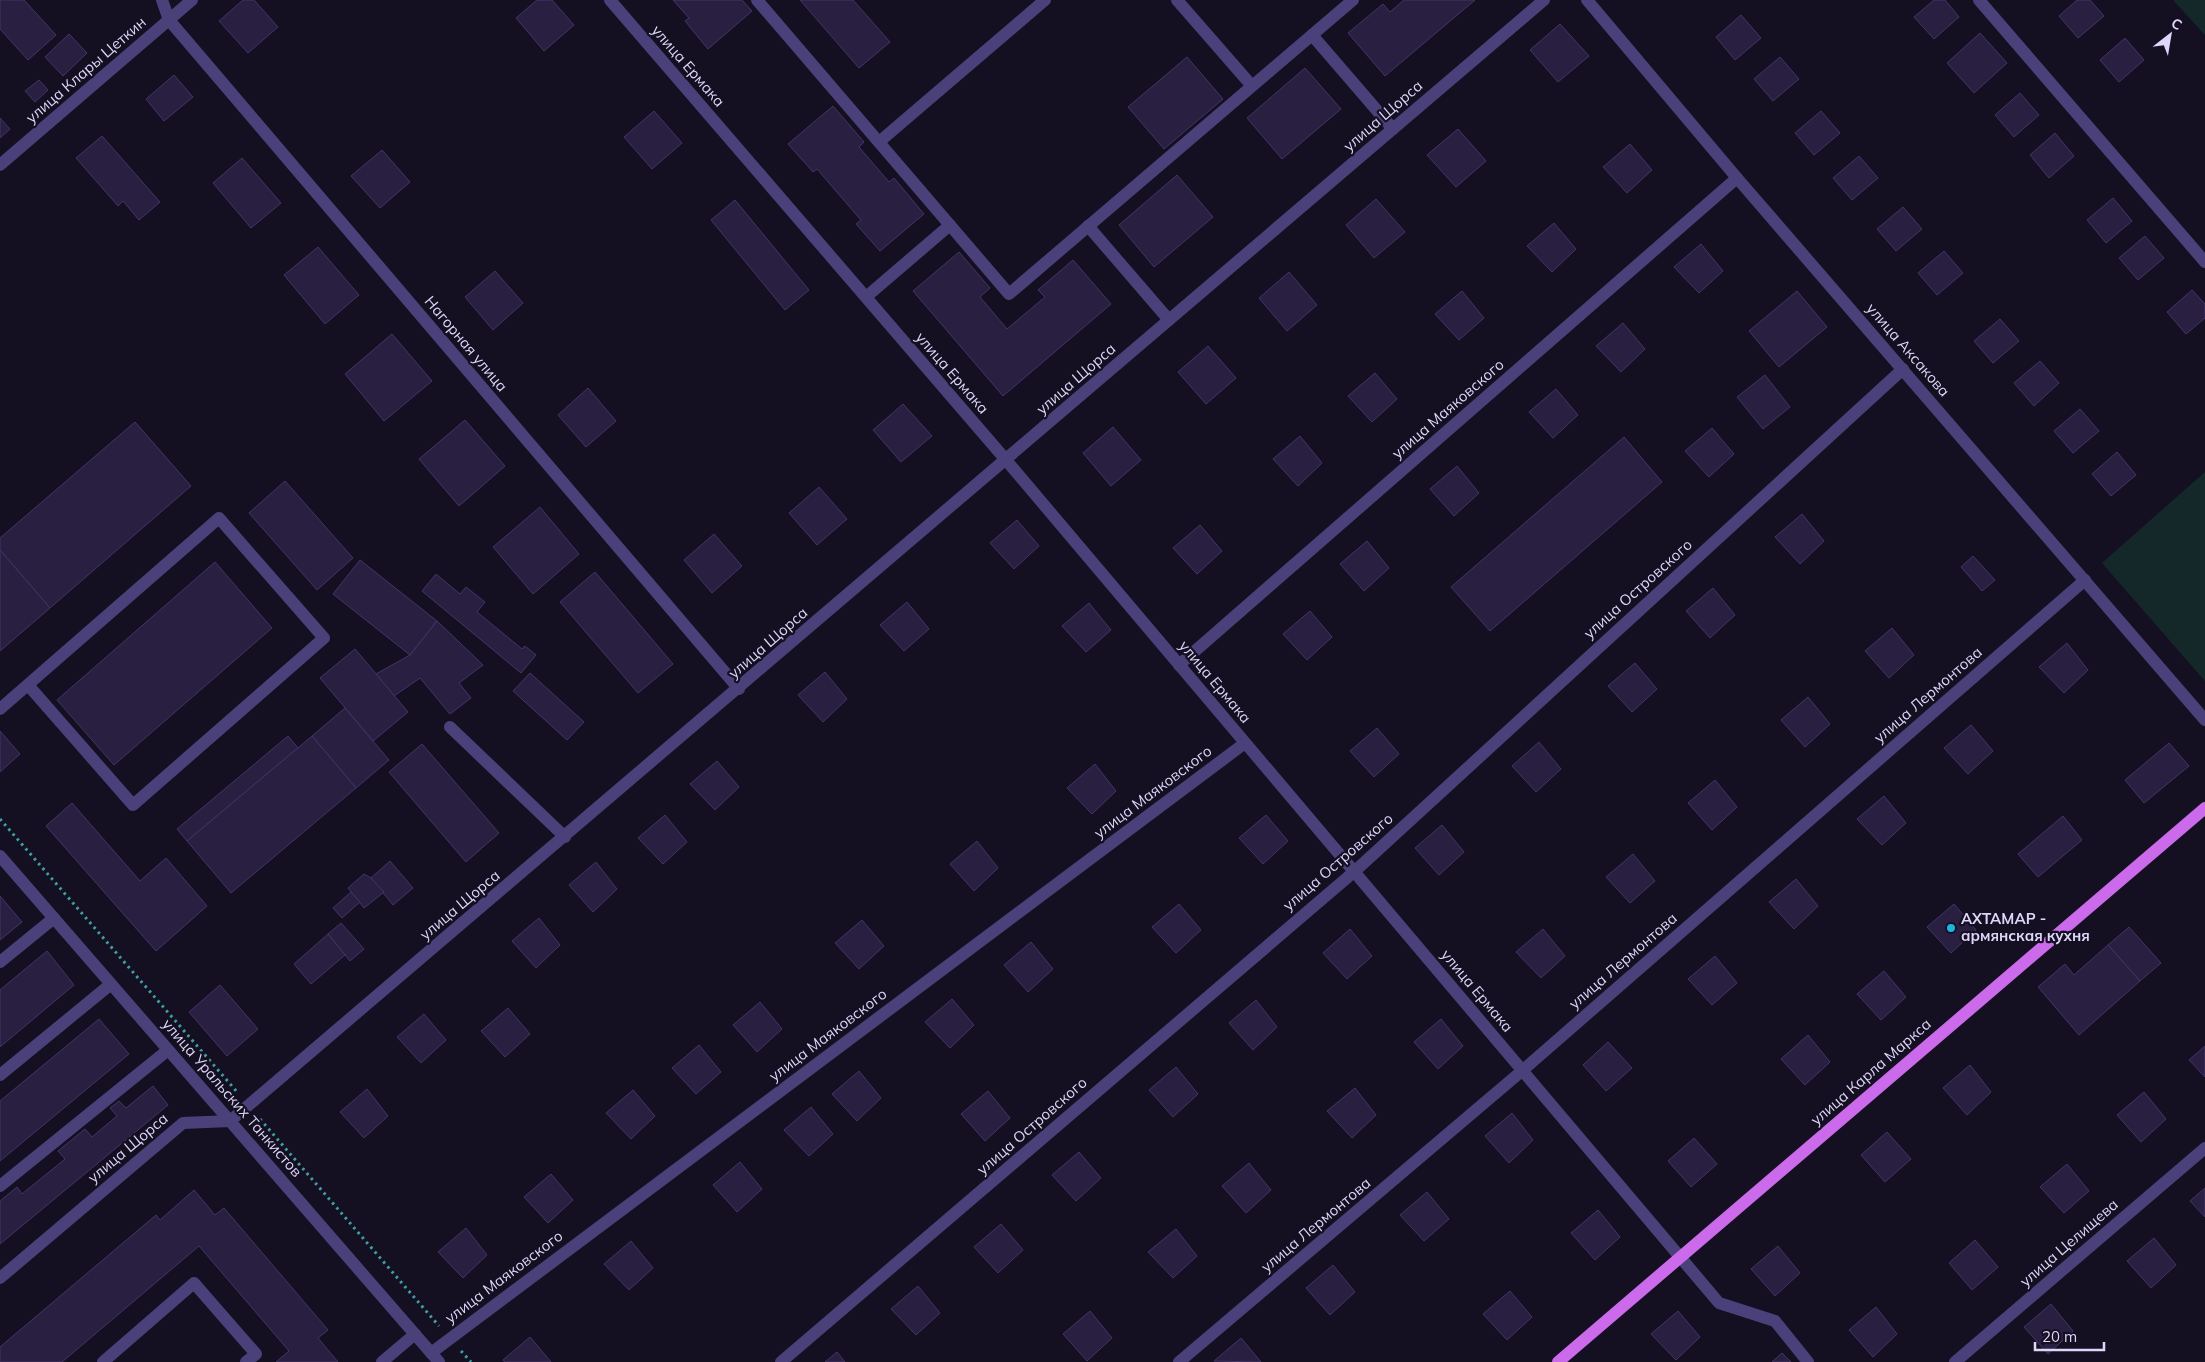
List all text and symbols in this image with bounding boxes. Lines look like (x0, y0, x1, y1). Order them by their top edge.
north arrow (2145, 10, 2195, 60)
street label: улица Клары Цеткин (22, 12, 150, 127)
text: С (2168, 14, 2185, 34)
street label: улица Ермака (648, 21, 729, 110)
street label: улица Щорса (1339, 76, 1426, 155)
street label: Нагорная улица (421, 292, 512, 395)
street label: улица Аксакова (1863, 299, 1954, 400)
street label: улица Ермака (912, 328, 993, 417)
street label: улица Щорса (1032, 339, 1119, 418)
street label: улица Маяковского (1388, 355, 1508, 463)
street label: улица Островского (1579, 535, 1696, 642)
street label: улица Щорса (724, 603, 811, 682)
street label: улица Ермака (1175, 636, 1255, 727)
street label: улица Лермонтова (1870, 642, 1986, 747)
street label: улица Маяковского (1090, 741, 1215, 842)
street label: улица Островского (1279, 809, 1397, 915)
street label: улица Щорса (416, 866, 504, 944)
street label: улица Лермонтова (1565, 908, 1681, 1013)
place label: АХТАМАР - армянская кухня (1961, 909, 2090, 945)
marker: АХТАМАР - армянская кухня (1945, 922, 1957, 934)
street label: улица Ермака (1437, 945, 1517, 1036)
street label: улица Маяковского (765, 984, 890, 1085)
street label: улица Карла Маркса (1807, 1014, 1935, 1129)
street label: улица Уральских Танкистов (159, 1015, 306, 1181)
street label: улица Островского (973, 1073, 1091, 1179)
street label: улица Щорса (84, 1109, 172, 1187)
street label: улица Лермонтова (1257, 1173, 1374, 1276)
street label: улица Целищева (2016, 1195, 2122, 1291)
street label: улица Маяковского (441, 1226, 566, 1327)
scale bar (2035, 1320, 2104, 1352)
text: 20 m (2042, 1327, 2077, 1346)

